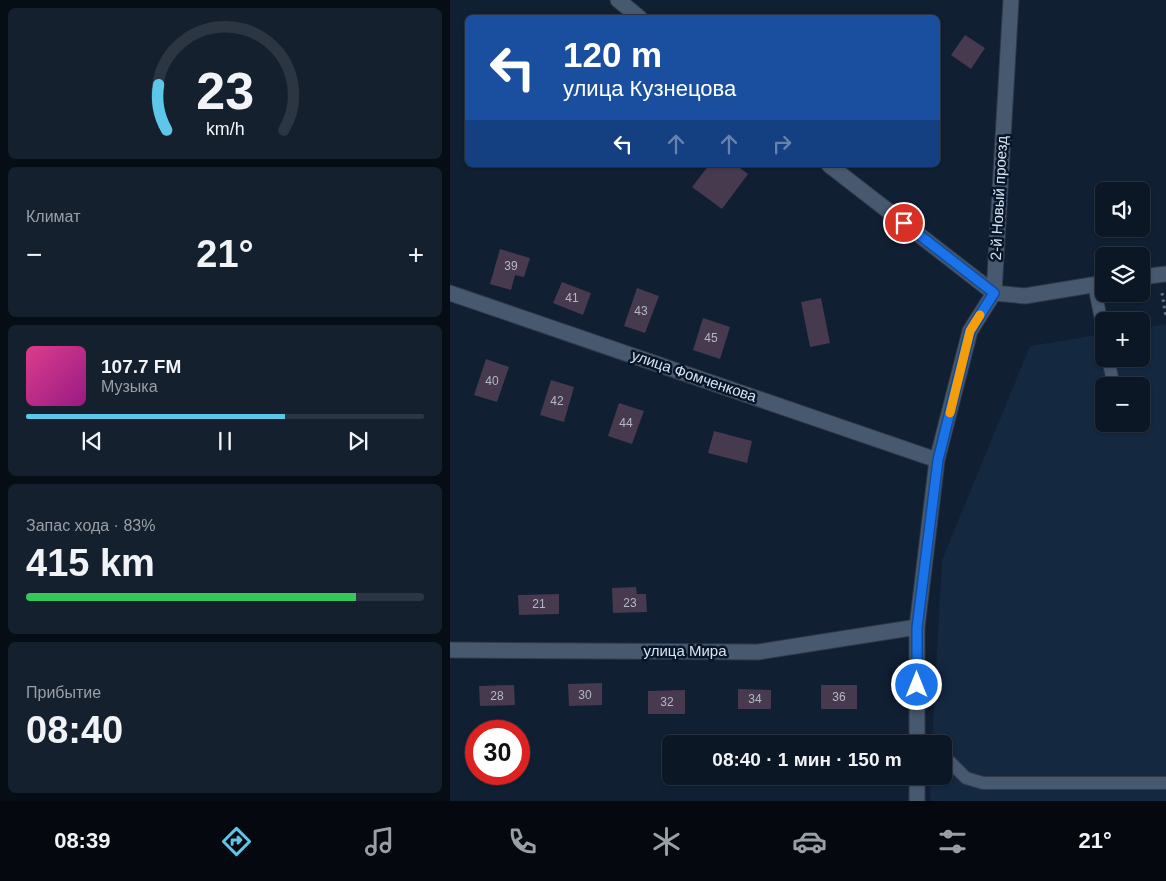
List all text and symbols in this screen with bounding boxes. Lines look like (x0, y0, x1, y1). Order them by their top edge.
icon: left (480, 35, 545, 100)
text: 120 m (563, 35, 662, 74)
text: 23 (196, 62, 254, 120)
text: улица Кузнецова (563, 76, 736, 101)
text: km/h (206, 119, 244, 139)
icon: left (609, 130, 637, 158)
icon: ahead (662, 130, 690, 158)
icon: ahead (715, 130, 743, 158)
icon: right (768, 130, 796, 158)
street label: 2-й Новый проезд (987, 135, 1010, 261)
map controls (1095, 182, 1150, 432)
button: sound (1095, 182, 1150, 237)
pin (883, 202, 925, 244)
text: Климат (26, 208, 80, 225)
icon: arrive (890, 209, 918, 237)
text: 21° (196, 233, 254, 275)
text: − (26, 239, 42, 270)
text: + (408, 239, 424, 270)
button: layers (1095, 247, 1150, 302)
house number: 39 (504, 259, 518, 273)
house number: 41 (565, 291, 579, 305)
house number: 43 (634, 304, 648, 318)
button: + (1095, 312, 1150, 367)
house number: 45 (704, 331, 718, 345)
street label: улица Фомченкова (629, 346, 760, 405)
text: 107.7 FM (101, 356, 181, 377)
house number: 40 (485, 374, 499, 388)
button: − (1095, 377, 1150, 432)
text: Музыка (101, 378, 158, 395)
house number: 42 (550, 394, 564, 408)
house number: 44 (619, 416, 633, 430)
icon: previous (78, 427, 106, 455)
icon: pause (211, 427, 239, 455)
icon: next (344, 427, 372, 455)
text: Запас хода · 83% (26, 517, 155, 534)
text: 415 km (26, 542, 155, 584)
house number: 23 (623, 596, 637, 610)
house number: 21 (532, 597, 546, 611)
street label: улица Мира (644, 642, 727, 659)
position arrow (890, 658, 942, 710)
text: Прибытие (26, 684, 101, 701)
house number: 30 (578, 688, 592, 702)
house number: 28 (490, 689, 504, 703)
house number: 36 (832, 690, 846, 704)
house number: 34 (748, 692, 762, 706)
house number: 32 (660, 695, 674, 709)
text: 08:40 (26, 709, 123, 751)
speed limit sign: 30 (465, 720, 530, 785)
text: 08:40 · 1 мин · 150 m (712, 749, 902, 770)
icon: directions (219, 824, 254, 859)
icon: music (362, 824, 397, 859)
icon: phone (505, 824, 540, 859)
icon: climate (649, 824, 684, 859)
icon: car (792, 824, 827, 859)
icon: filters (935, 824, 970, 859)
text: 08:39 (54, 828, 110, 853)
text: 21° (1079, 828, 1112, 853)

